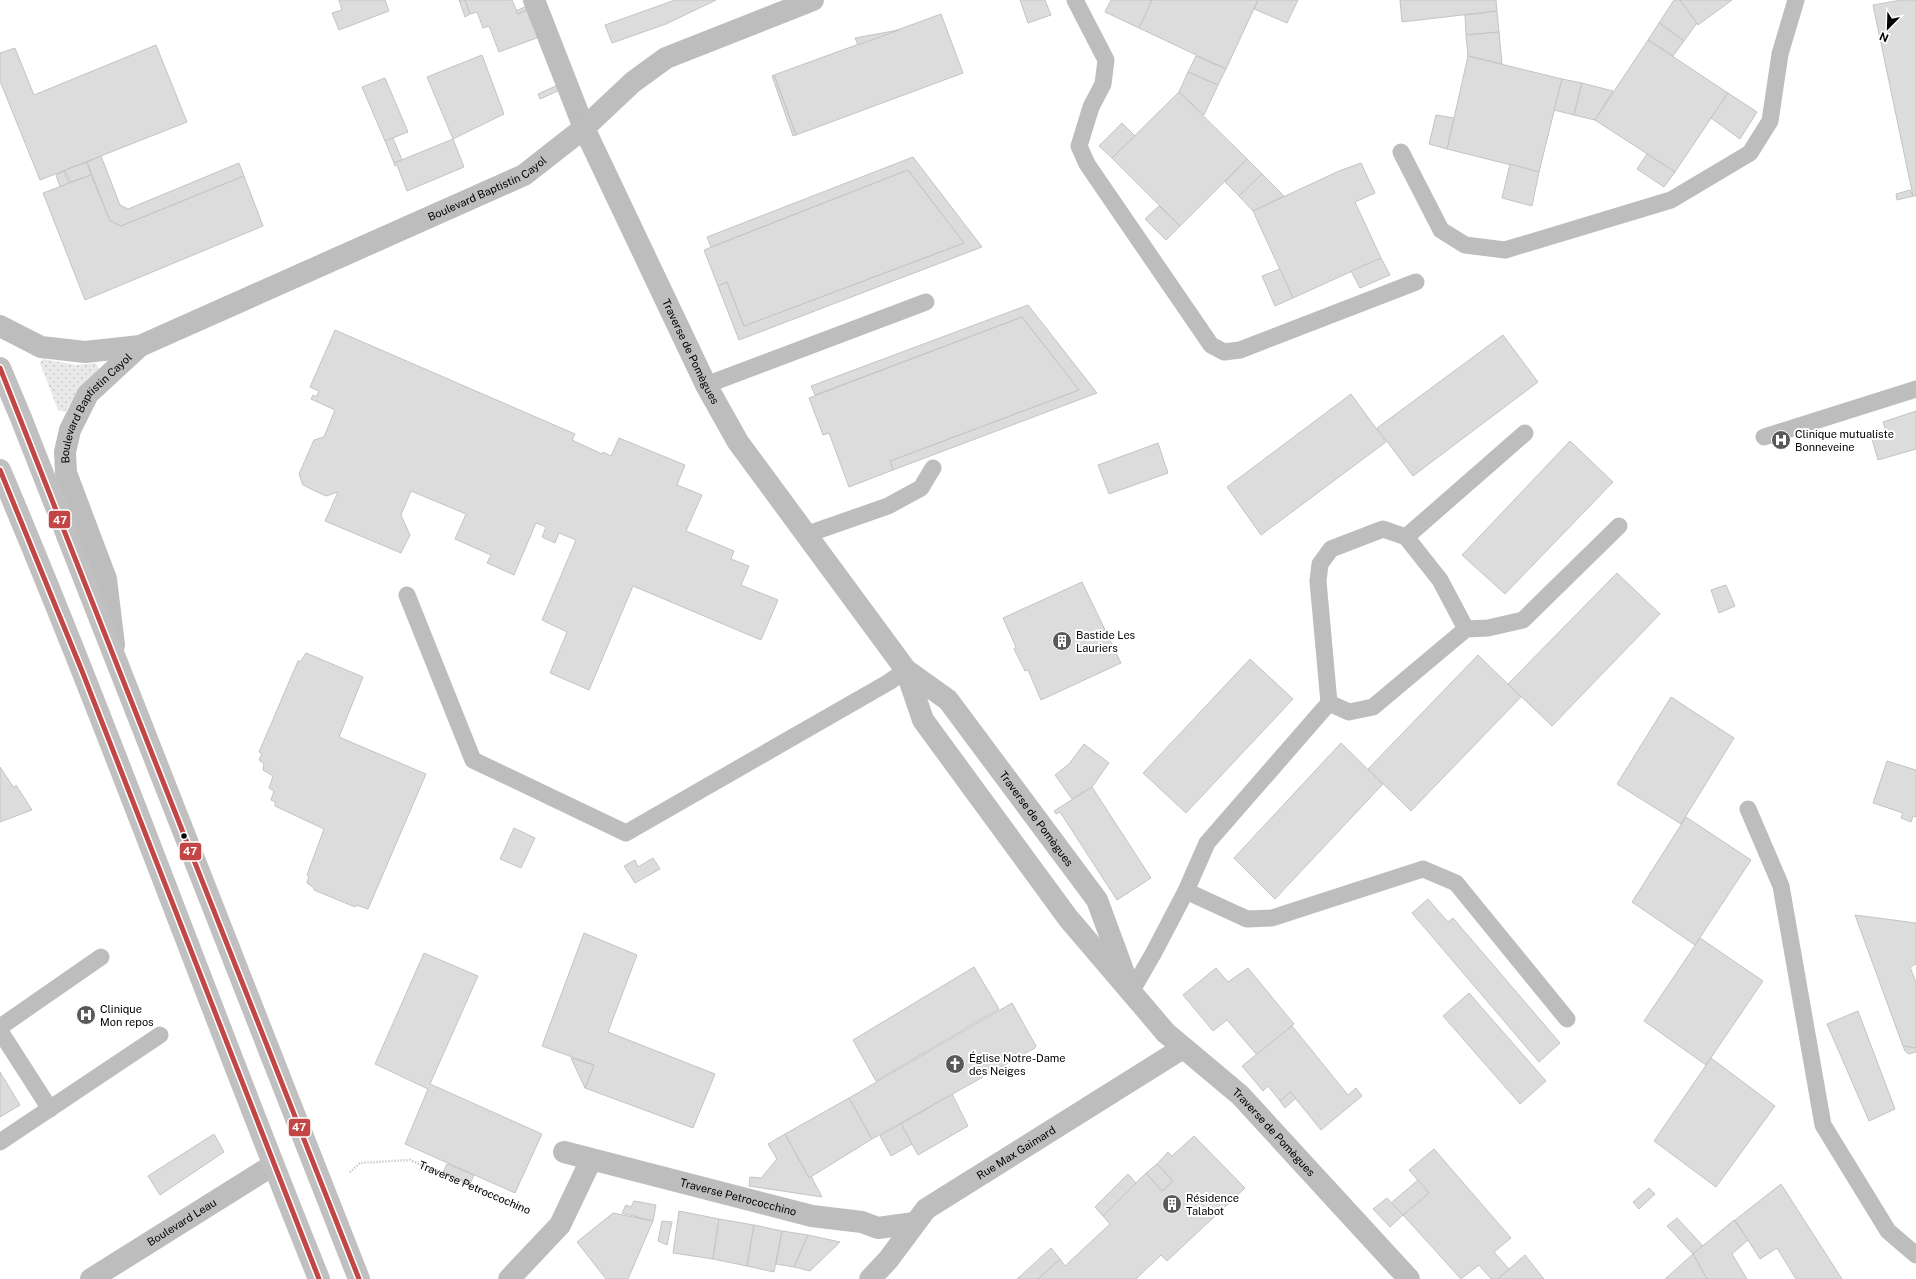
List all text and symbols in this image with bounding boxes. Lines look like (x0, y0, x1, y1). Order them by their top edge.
north arrow (1868, 8, 1908, 48)
text: N (1878, 30, 1890, 44)
street label: Boulevard Baptistin Cayol (426, 154, 549, 223)
street label: Traverse de Pomègues (660, 297, 722, 407)
street label: Boulevard Baptistin Cayol (59, 351, 134, 464)
place label: Clinique mutualiste Bonneveine (1795, 428, 1894, 453)
hospital icon: Clinique mutualiste Bonneveine (1770, 429, 1792, 451)
line badge: 47 (48, 510, 71, 529)
text: 47 (53, 514, 67, 526)
place label: Bastide Les Lauriers (1076, 629, 1136, 654)
building icon: Bastide Les Lauriers (1051, 630, 1073, 652)
street label: Traverse de Pomègues (997, 769, 1076, 869)
unlabelled marker (179, 831, 189, 841)
line badge: 47 (179, 842, 202, 861)
text: 47 (183, 845, 197, 857)
place label: Clinique Mon repos (100, 1003, 154, 1028)
hospital icon: Clinique Mon repos (75, 1004, 97, 1026)
place label: Église Notre-Dame des Neiges (969, 1051, 1066, 1077)
church icon: Église Notre-Dame des Neiges (944, 1053, 966, 1075)
street label: Traverse de Pomègues (1230, 1085, 1318, 1179)
line badge: 47 (288, 1118, 311, 1137)
text: 47 (292, 1121, 306, 1133)
street label: Rue Max Gaimard (974, 1123, 1058, 1182)
street label: Traverse Petroccochino (417, 1159, 533, 1216)
street label: Traverse Petrococchino (679, 1176, 798, 1218)
place label: Résidence Talabot (1186, 1192, 1239, 1217)
building icon: Résidence Talabot (1161, 1193, 1183, 1215)
street label: Boulevard Leau (145, 1196, 218, 1248)

